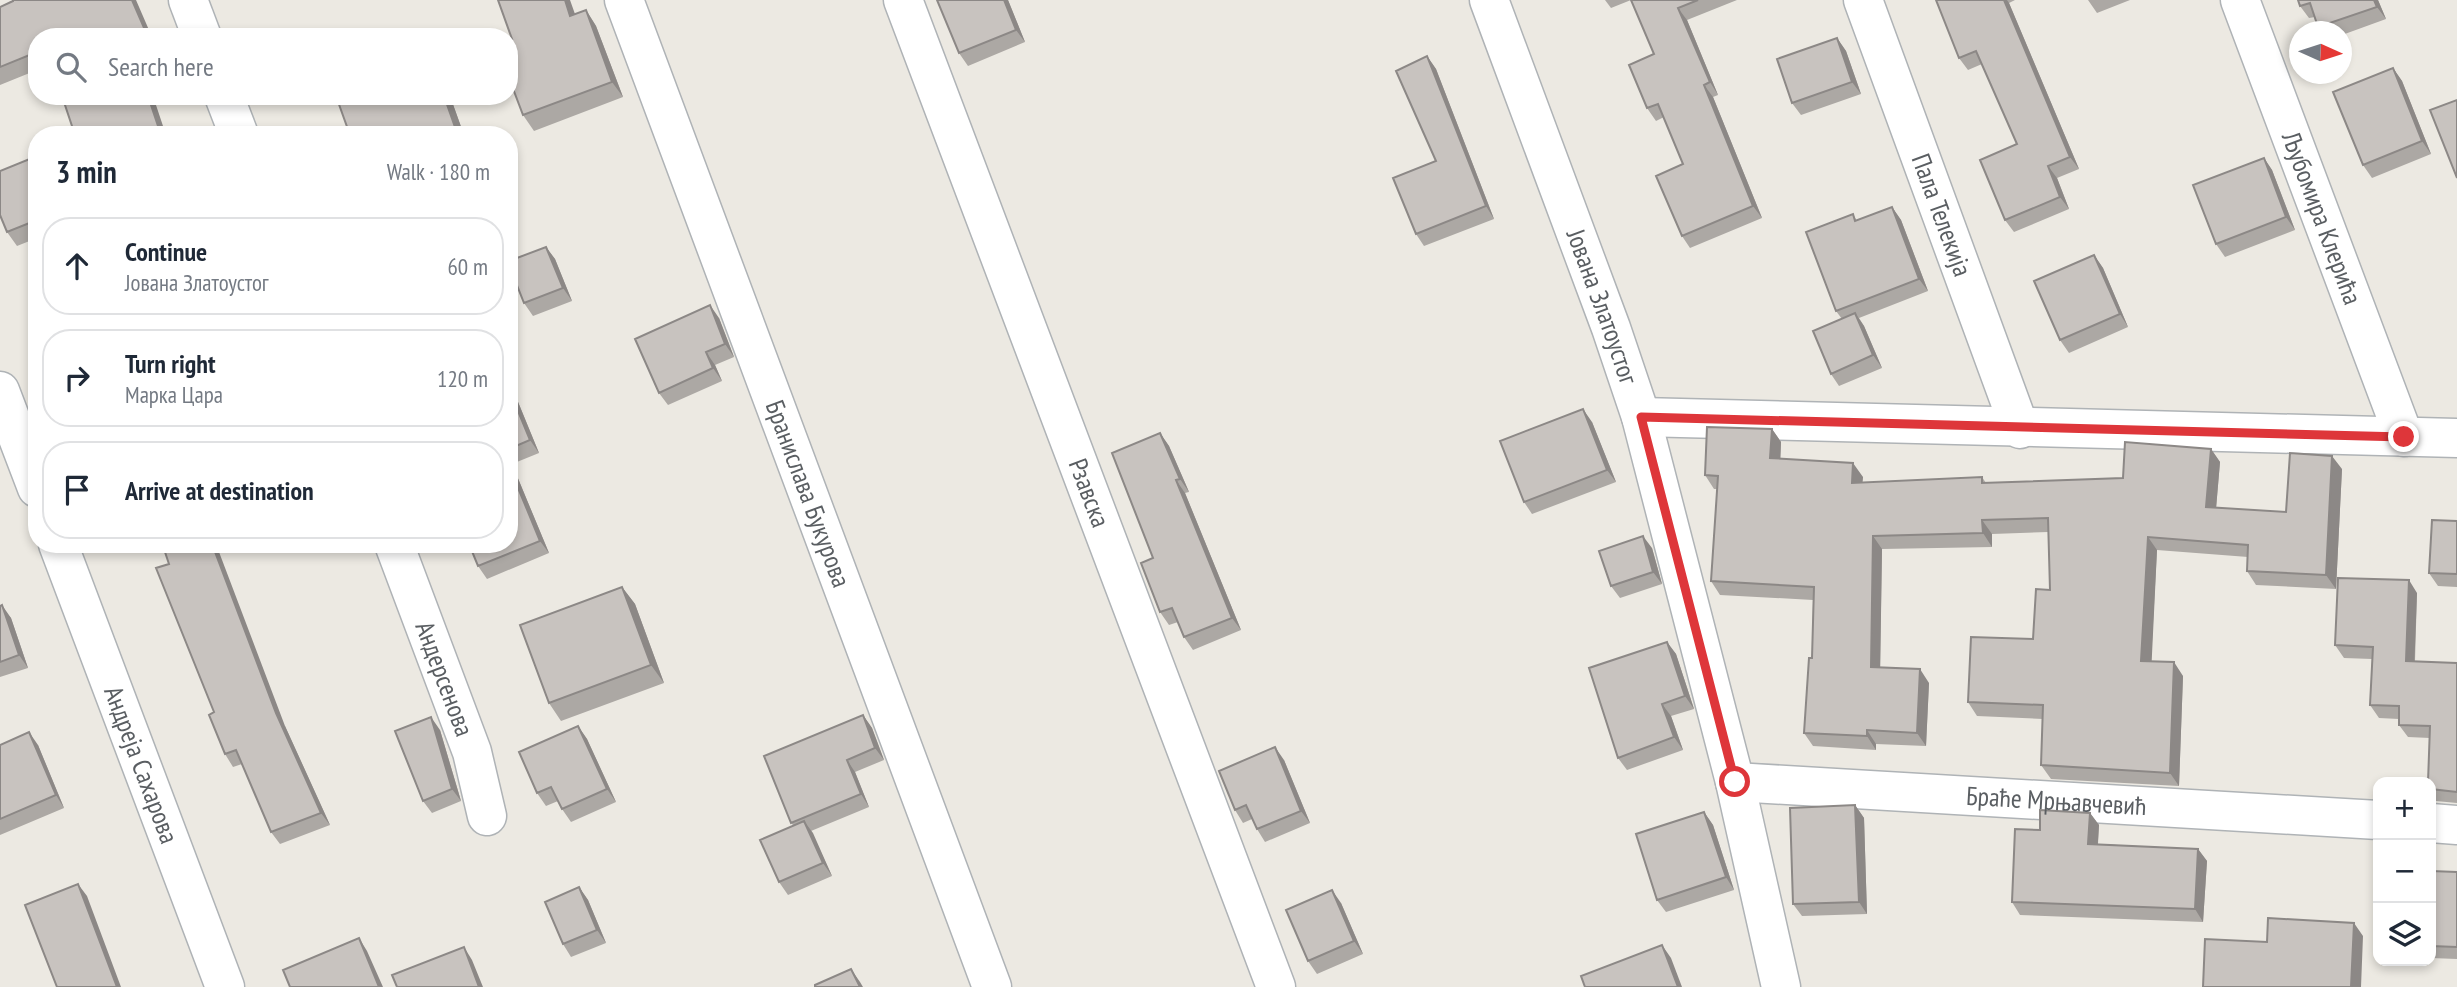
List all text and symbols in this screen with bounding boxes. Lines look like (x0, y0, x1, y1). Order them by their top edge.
north arrow (2289, 21, 2352, 84)
search box (28, 28, 518, 105)
icon: search (52, 48, 90, 86)
text: Search here (108, 50, 214, 83)
street label: Љубомира Клерића (2275, 126, 2370, 309)
street label: Пала Телекија (1905, 149, 1980, 281)
text: 3 min (56, 152, 117, 191)
text: Walk · 180 m (387, 157, 490, 186)
street label: Јована Златоустог (1559, 223, 1646, 389)
text: Continue (125, 235, 207, 268)
icon: ahead (58, 247, 96, 285)
text: 60 m (447, 252, 488, 281)
text: Јована Златоустог (125, 268, 269, 297)
text: Turn right (125, 347, 216, 380)
icon: right (58, 359, 96, 397)
text: 120 m (437, 364, 488, 393)
text: Марка Цара (125, 380, 223, 409)
street label: Бранислава Букурова (759, 395, 858, 592)
route end (2388, 421, 2419, 452)
street label: Рзавска (1062, 454, 1118, 532)
icon: arrive (58, 471, 96, 509)
text: Arrive at destination (125, 474, 314, 507)
street label: Андерсенова (408, 617, 482, 741)
street label: Андреја Сахарова (97, 681, 186, 848)
route start (1719, 766, 1750, 797)
map controls (2373, 777, 2436, 966)
button: + (2373, 777, 2436, 840)
street label: Браће Мрњавчевић (1965, 779, 2148, 822)
button: − (2373, 840, 2436, 903)
button: layers (2373, 903, 2436, 966)

